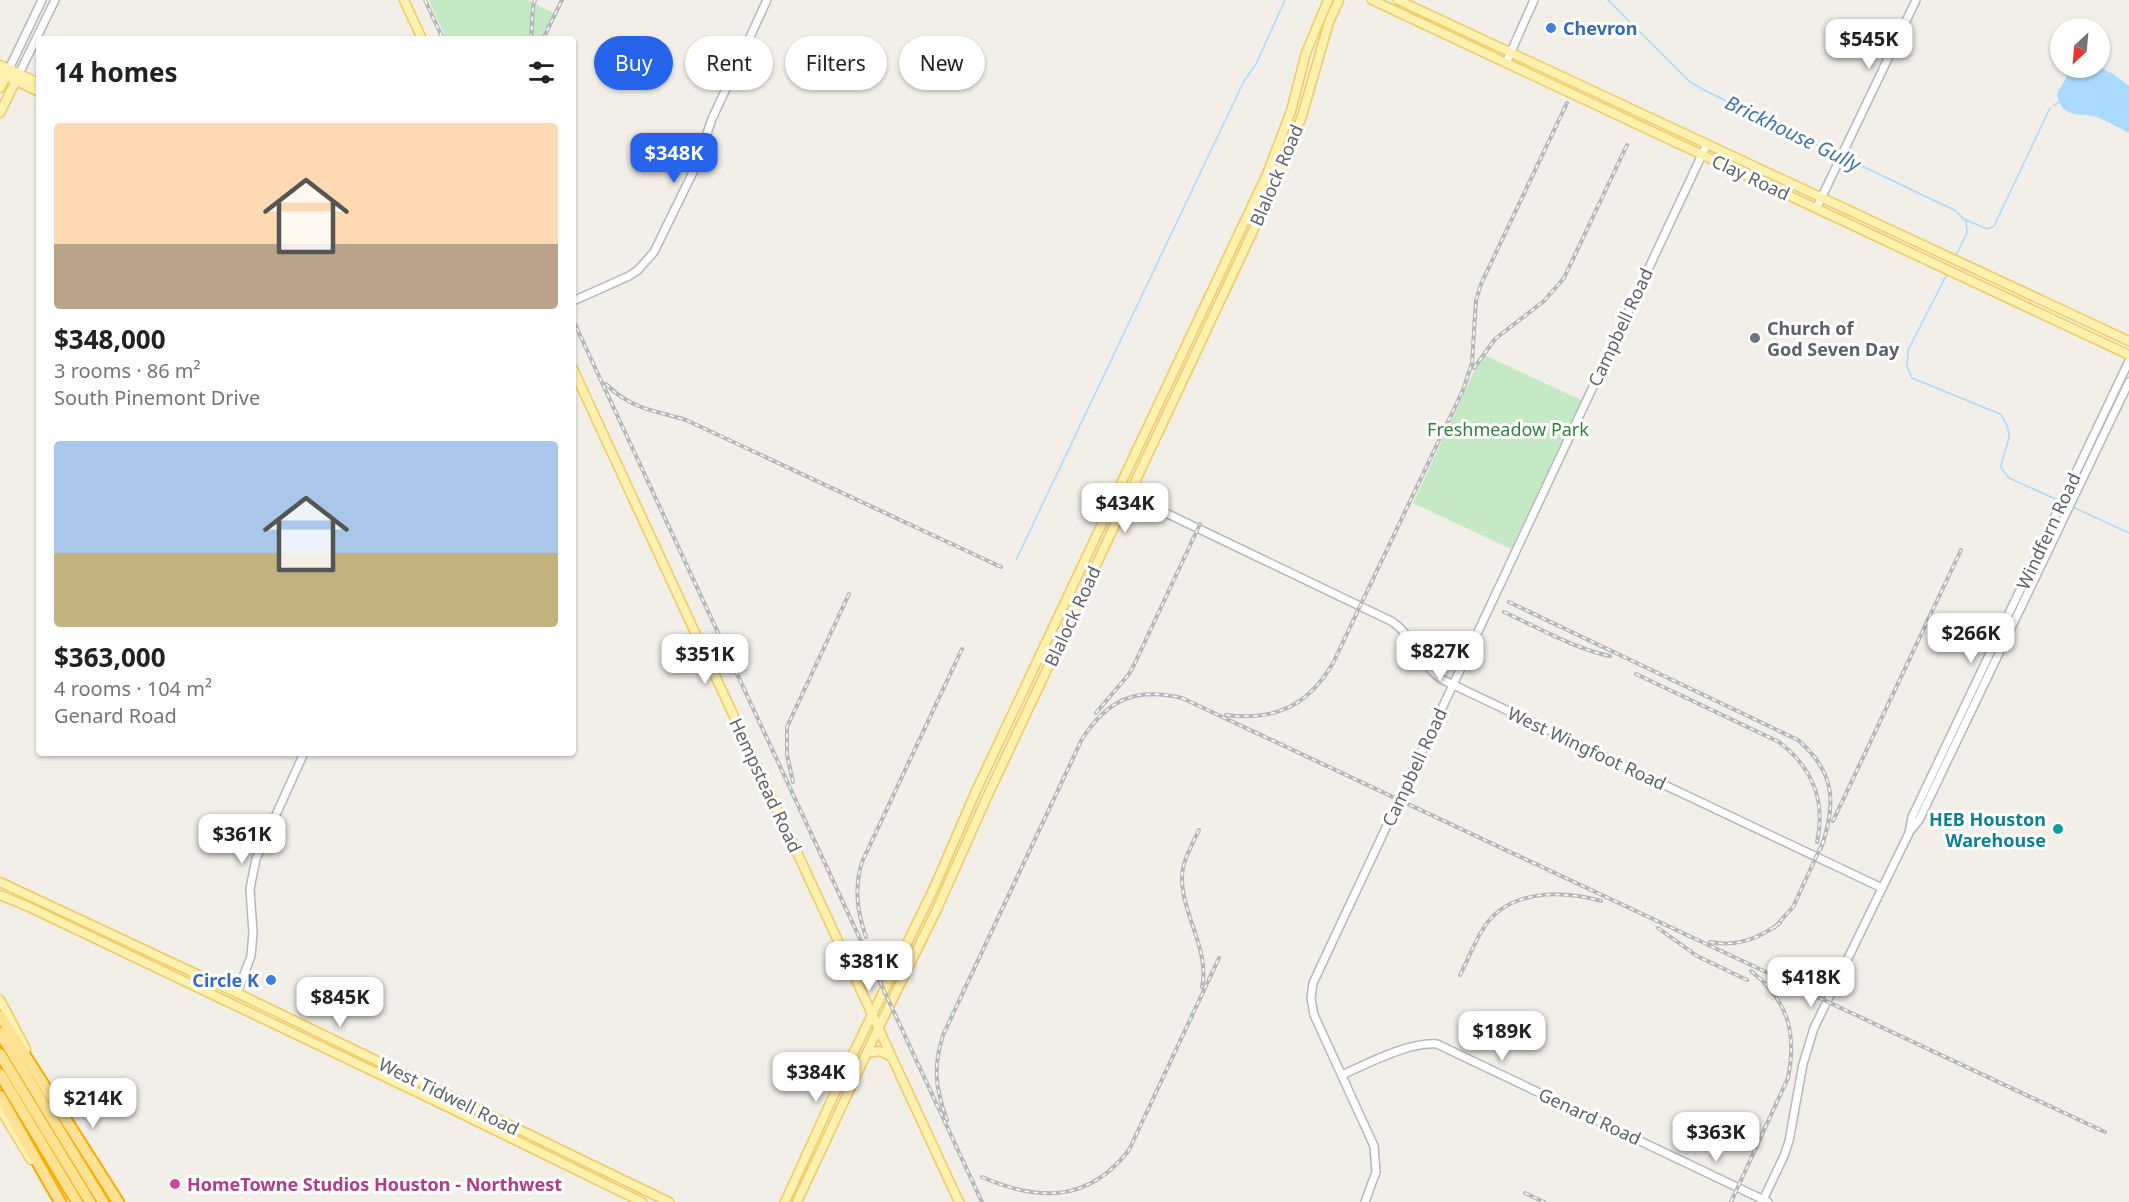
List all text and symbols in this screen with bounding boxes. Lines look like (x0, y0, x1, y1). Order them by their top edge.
place label: Chevron (1563, 16, 1638, 40)
north arrow (2050, 18, 2110, 78)
map controls (2050, 18, 2110, 78)
pin: $545K (1827, 19, 1911, 70)
marker: Chevron (1544, 21, 1558, 35)
text: $545K (1839, 25, 1899, 52)
chip: Buy (594, 36, 673, 90)
chip: Rent (685, 36, 773, 90)
chip: Filters (785, 36, 887, 90)
chip: New (899, 36, 985, 90)
text: 14 homes (54, 54, 178, 90)
icon: filters (525, 56, 558, 89)
water label: Brickhouse Gully (1721, 89, 1867, 178)
street label: Blalock Road (1244, 121, 1308, 229)
pin: $348K (632, 133, 716, 184)
text: $348K (644, 139, 704, 166)
street label: Clay Road (1708, 149, 1794, 205)
icon: home (252, 162, 360, 270)
street label: Campbell Road (1582, 264, 1658, 390)
place label: Church of God Seven Day (1767, 316, 1900, 361)
text: $348,000 (54, 321, 166, 357)
marker: Church of God Seven Day (1748, 331, 1762, 345)
text: 3 rooms · 86 m² (54, 357, 201, 384)
text: South Pinemont Drive (54, 384, 260, 411)
park label: Freshmeadow Park (1427, 417, 1589, 441)
street label: Windfern Road (2010, 469, 2086, 593)
icon: home (252, 480, 360, 588)
pin: $434K (1083, 483, 1167, 534)
text: $434K (1095, 489, 1155, 516)
street label: Blalock Road (1038, 562, 1106, 670)
pin: $266K (1929, 613, 2013, 664)
text: $266K (1941, 619, 2001, 646)
pin: $827K (1398, 631, 1482, 682)
pin: $351K (663, 634, 747, 685)
text: $827K (1410, 637, 1470, 664)
text: $363,000 (54, 639, 166, 675)
text: $351K (675, 640, 735, 667)
text: 4 rooms · 104 m² (54, 675, 212, 702)
street label: West Wingfoot Road (1504, 701, 1670, 795)
text: Genard Road (54, 702, 177, 729)
street label: Campbell Road (1376, 704, 1452, 830)
street label: Hempstead Road (724, 714, 808, 856)
place label: HEB Houston Warehouse (1929, 807, 2046, 852)
pin: $361K (200, 814, 284, 865)
text: $361K (212, 820, 272, 847)
marker: HEB Houston Warehouse (2051, 822, 2065, 836)
pin: $381K (827, 941, 911, 992)
text: $381K (839, 947, 899, 974)
pin: $418K (1769, 957, 1853, 1008)
text: $418K (1781, 963, 1841, 990)
place label: Circle K (192, 968, 259, 992)
marker: Circle K (264, 973, 278, 987)
pin: $845K (298, 977, 382, 1028)
text: $845K (310, 983, 370, 1010)
pin: $189K (1460, 1011, 1544, 1062)
text: $189K (1472, 1017, 1532, 1044)
street label: West Tidwell Road (375, 1052, 523, 1140)
pin: $384K (774, 1052, 858, 1103)
text: $384K (786, 1058, 846, 1085)
pin: $214K (51, 1078, 135, 1129)
street label: Genard Road (1535, 1082, 1645, 1150)
text: $214K (63, 1084, 123, 1111)
pin: $363K (1674, 1112, 1758, 1163)
text: $363K (1686, 1118, 1746, 1145)
place label: HomeTowne Studios Houston - Northwest (187, 1172, 562, 1196)
marker: HomeTowne Studios Houston - Northwest (168, 1177, 182, 1191)

